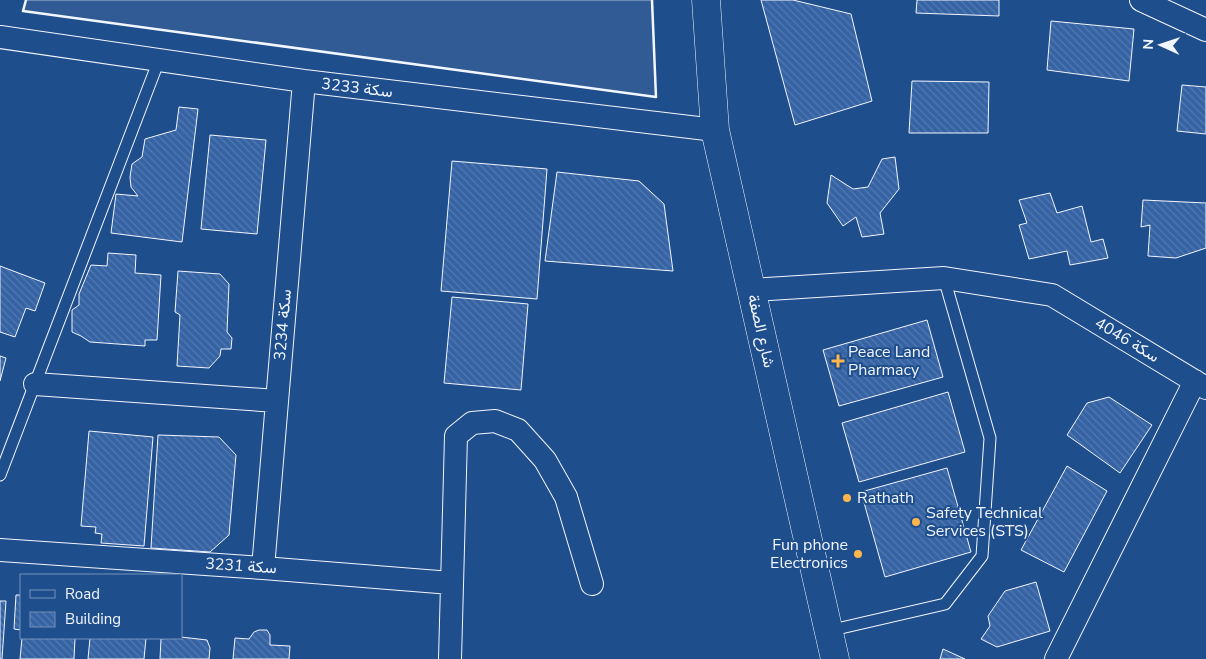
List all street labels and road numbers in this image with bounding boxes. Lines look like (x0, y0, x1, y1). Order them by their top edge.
street label: سكة 3233 (320, 73, 394, 103)
street label: سكة 3234 (269, 288, 297, 362)
street label: شارع الصفة (742, 292, 780, 370)
street label: سكة 4046 (1091, 312, 1163, 368)
street label: سكة 3231 (205, 553, 277, 579)

